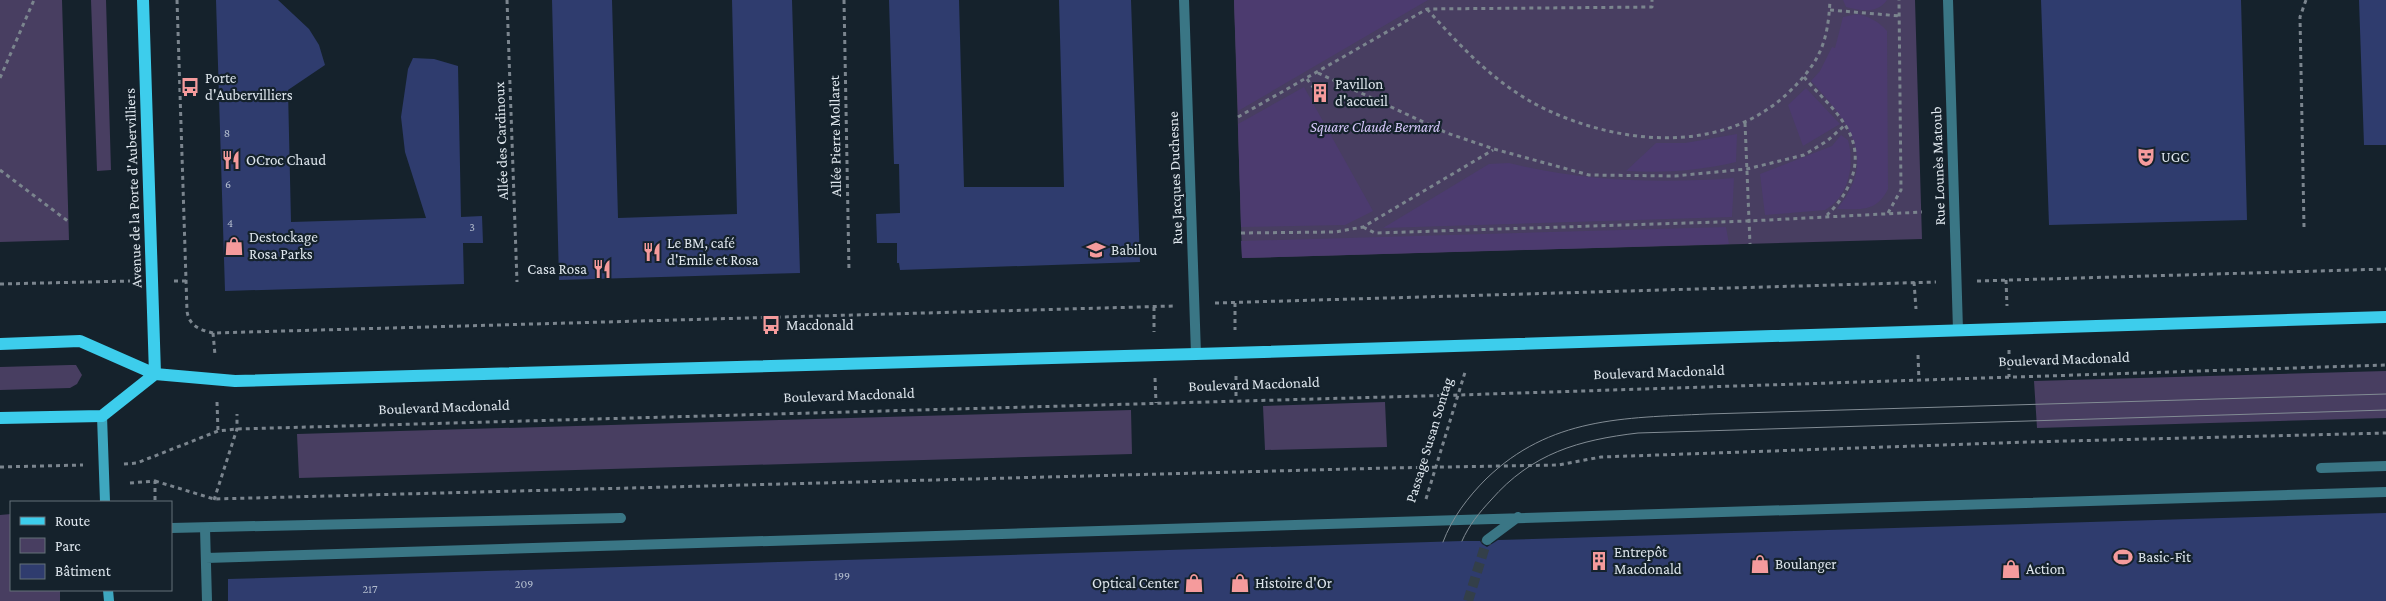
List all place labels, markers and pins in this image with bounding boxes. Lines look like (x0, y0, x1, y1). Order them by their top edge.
place label: Porte d'Aubervilliers (205, 70, 293, 103)
bus stop icon: Porte d'Aubervilliers (179, 76, 201, 98)
place label: Pavillon d'accueil (1335, 76, 1388, 109)
building icon: Pavillon d'accueil (1309, 82, 1331, 104)
theatre icon: UGC (2135, 146, 2157, 168)
restaurant icon: OCroc Chaud (220, 149, 242, 171)
place label: UGC (2161, 149, 2189, 165)
place label: OCroc Chaud (246, 152, 326, 168)
place label: Destockage Rosa Parks (249, 229, 318, 262)
shop icon: Destockage Rosa Parks (223, 235, 245, 257)
place label: Le BM, café d'Emile et Rosa (667, 235, 759, 268)
school or university icon: Babilou (1085, 239, 1107, 261)
restaurant icon: Le BM, café d'Emile et Rosa (641, 241, 663, 263)
place label: Babilou (1111, 242, 1157, 258)
restaurant icon: Casa Rosa (591, 258, 613, 280)
place label: Casa Rosa (527, 261, 587, 277)
bus stop icon: Macdonald (760, 314, 782, 336)
place label: Macdonald (786, 317, 854, 333)
place label: Entrepôt Macdonald (1614, 544, 1682, 577)
sports icon: Basic-Fit (2112, 546, 2134, 568)
place label: Basic-Fit (2138, 549, 2192, 565)
building icon: Entrepôt Macdonald (1588, 550, 1610, 572)
shop icon: Boulanger (1749, 553, 1771, 575)
place label: Boulanger (1775, 556, 1837, 573)
shop icon: Action (2000, 558, 2022, 580)
place label: Action (2026, 561, 2065, 577)
shop icon: Optical Center (1183, 572, 1205, 594)
shop icon: Histoire d'Or (1229, 572, 1251, 594)
place label: Optical Center (1092, 575, 1180, 592)
place label: Histoire d'Or (1255, 575, 1333, 591)

